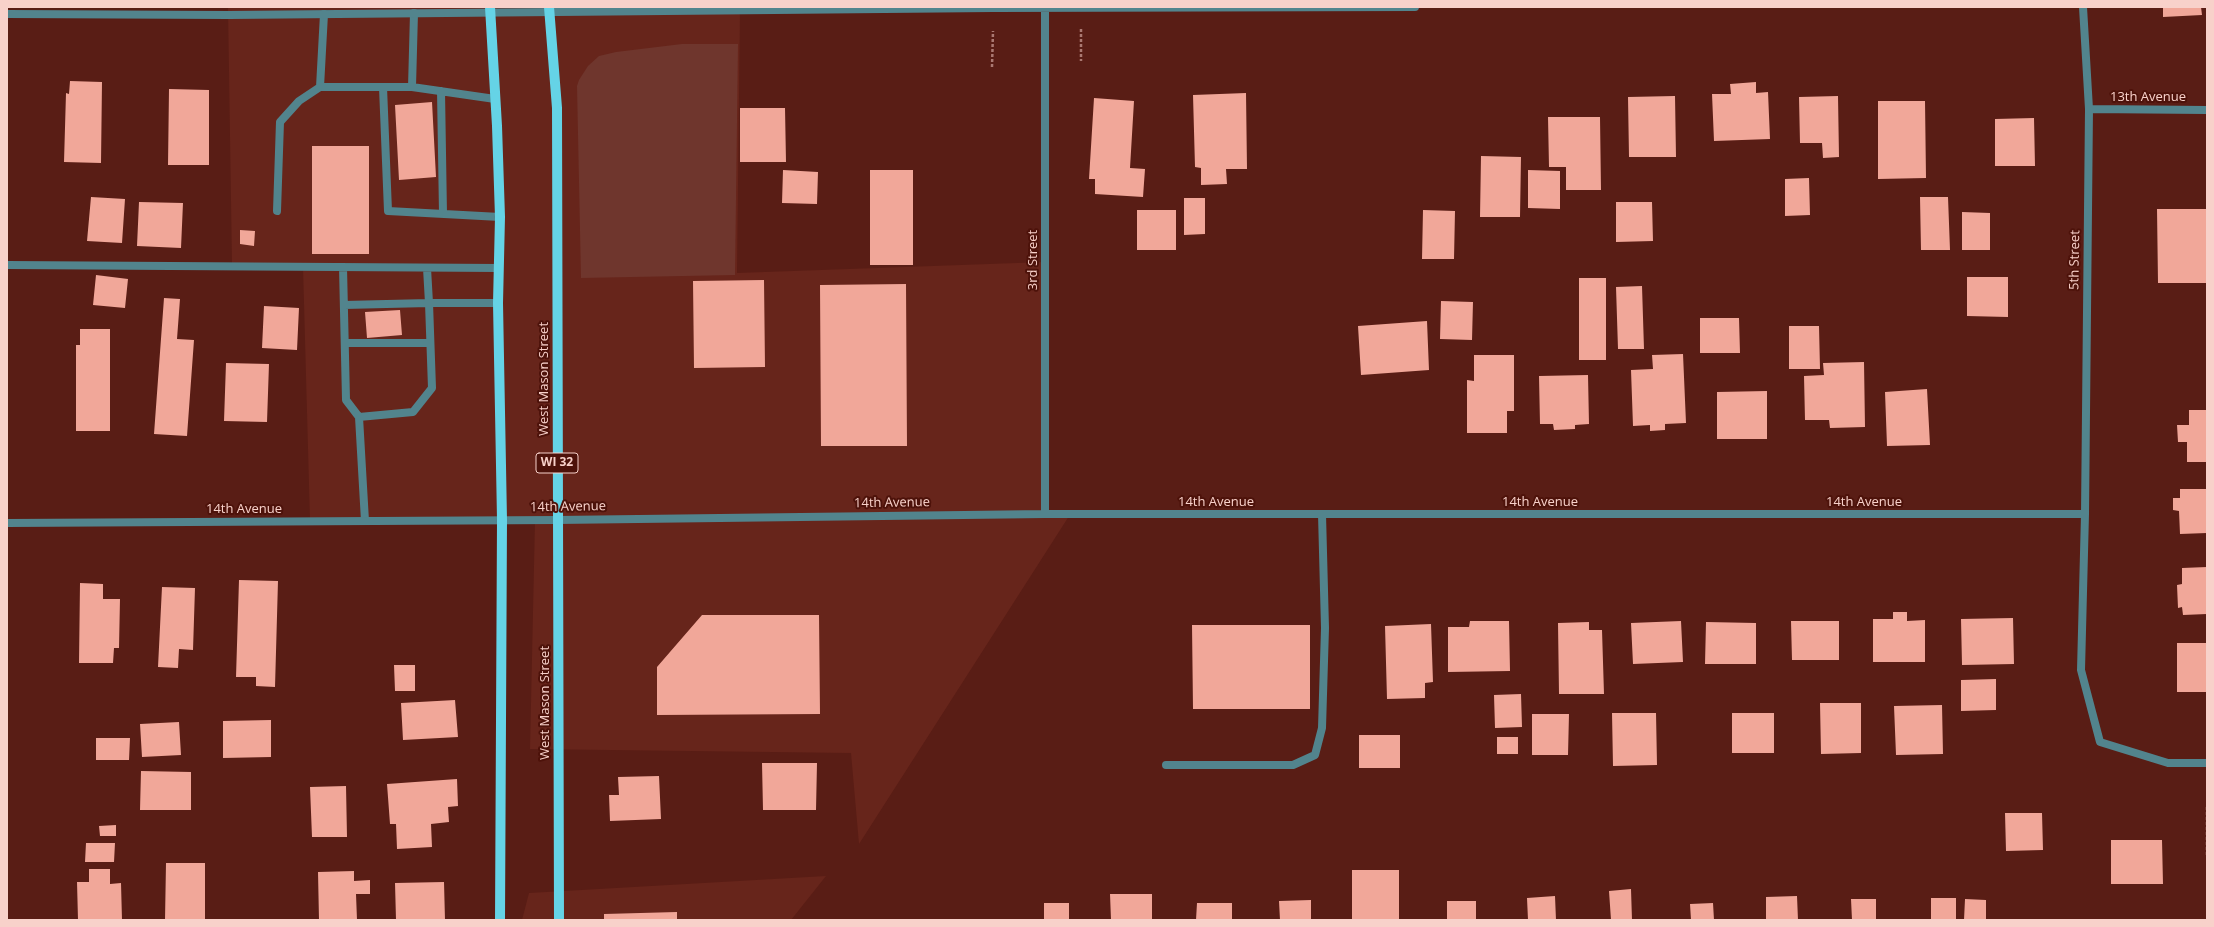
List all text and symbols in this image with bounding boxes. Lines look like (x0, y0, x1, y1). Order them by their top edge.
street label: 13th Avenue (2110, 89, 2186, 105)
street label: 3rd Street (1025, 230, 1041, 290)
street label: 5th Street (2067, 230, 2083, 290)
street label: West Mason Street (536, 322, 552, 436)
road number: WI 32 (536, 453, 578, 473)
street label: 14th Avenue (1178, 494, 1254, 510)
street label: 14th Avenue (1502, 494, 1578, 510)
street label: 14th Avenue (1826, 494, 1902, 510)
street label: 14th Avenue (854, 495, 930, 511)
street label: 14th Avenue (530, 499, 606, 515)
street label: 14th Avenue (206, 501, 282, 517)
street label: West Mason Street (537, 646, 553, 760)

